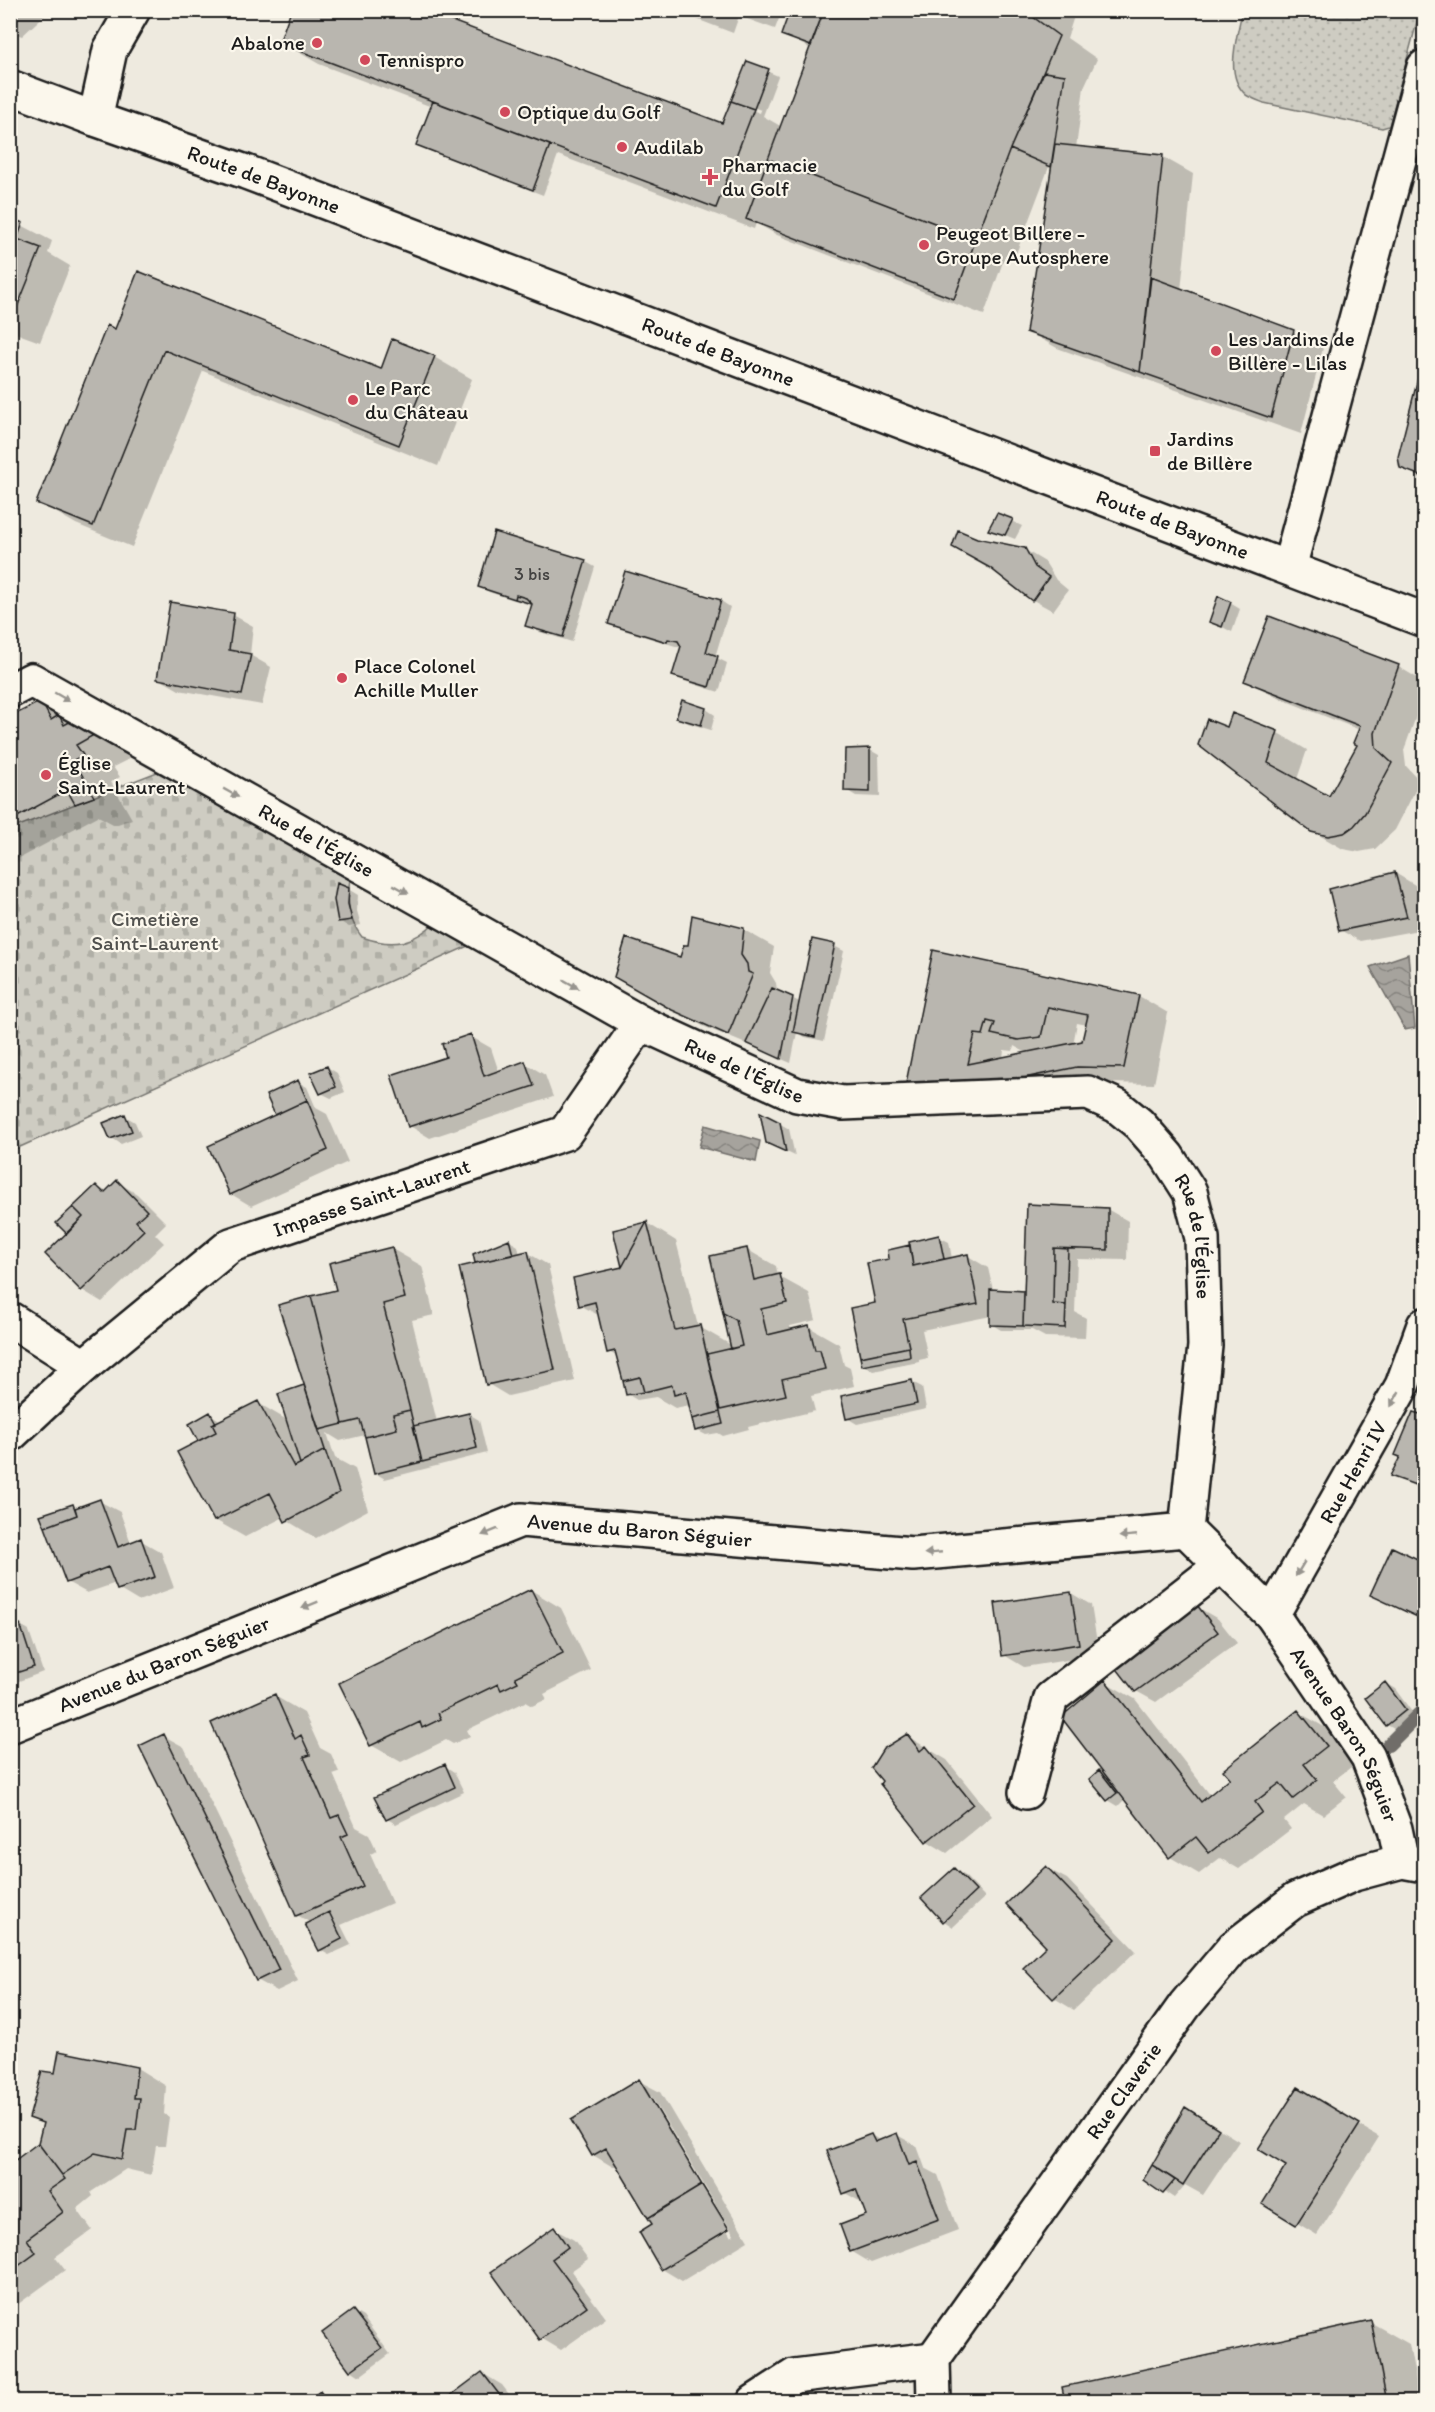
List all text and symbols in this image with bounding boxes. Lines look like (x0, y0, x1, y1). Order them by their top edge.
place label: Abalone (231, 30, 305, 55)
marker: Abalone (310, 36, 324, 50)
place label: Tennispro (377, 47, 464, 72)
marker: Tennispro (358, 53, 372, 67)
place label: Optique du Golf (517, 99, 661, 124)
marker: Optique du Golf (498, 105, 512, 119)
place label: Audilab (634, 134, 704, 159)
street label: Route de Bayonne (184, 139, 344, 219)
marker: Audilab (615, 140, 629, 154)
place label: Pharmacie du Golf (722, 152, 817, 201)
marker: Pharmacie du Golf (703, 170, 717, 184)
place label: Peugeot Billere - Groupe Autosphere (936, 220, 1109, 269)
marker: Peugeot Billere - Groupe Autosphere (917, 238, 931, 252)
street label: Route de Bayonne (639, 311, 798, 391)
place label: Les Jardins de Billère - Lilas (1228, 326, 1355, 375)
marker: Les Jardins de Billère - Lilas (1209, 344, 1223, 358)
place label: Le Parc du Château (365, 375, 469, 424)
marker: Le Parc du Château (346, 393, 360, 407)
place label: Jardins de Billère (1167, 426, 1253, 475)
marker: Jardins de Billère (1148, 444, 1162, 458)
street label: Route de Bayonne (1093, 484, 1252, 564)
house number: 3 bis (514, 563, 550, 585)
place label: Place Colonel Achille Muller (354, 653, 479, 702)
marker: Place Colonel Achille Muller (335, 671, 349, 685)
one-way arrow (53, 692, 70, 702)
place label: Église Saint-Laurent (58, 750, 186, 799)
marker: Église Saint-Laurent (39, 768, 53, 782)
one-way arrow (223, 788, 240, 798)
street label: Rue de l'Église (254, 798, 379, 882)
one-way arrow (393, 883, 410, 893)
park label: Cimetière Saint-Laurent (91, 906, 219, 955)
one-way arrow (563, 979, 580, 989)
street label: Rue de l'Église (681, 1032, 805, 1108)
street label: Impasse Saint-Laurent (270, 1153, 473, 1242)
street label: Rue de l'Église (1169, 1168, 1217, 1299)
one-way arrow (1390, 1391, 1400, 1408)
street label: Rue Henri IV (1314, 1416, 1392, 1528)
street label: Avenue du Baron Séguier (526, 1508, 754, 1552)
one-way arrow (481, 1527, 499, 1537)
one-way arrow (1118, 1531, 1137, 1540)
one-way arrow (924, 1548, 943, 1557)
one-way arrow (1295, 1561, 1305, 1578)
one-way arrow (300, 1600, 318, 1610)
street label: Avenue du Baron Séguier (55, 1610, 274, 1717)
street label: Avenue Baron Séguier (1285, 1642, 1404, 1826)
street label: Rue Claverie (1080, 2037, 1166, 2144)

